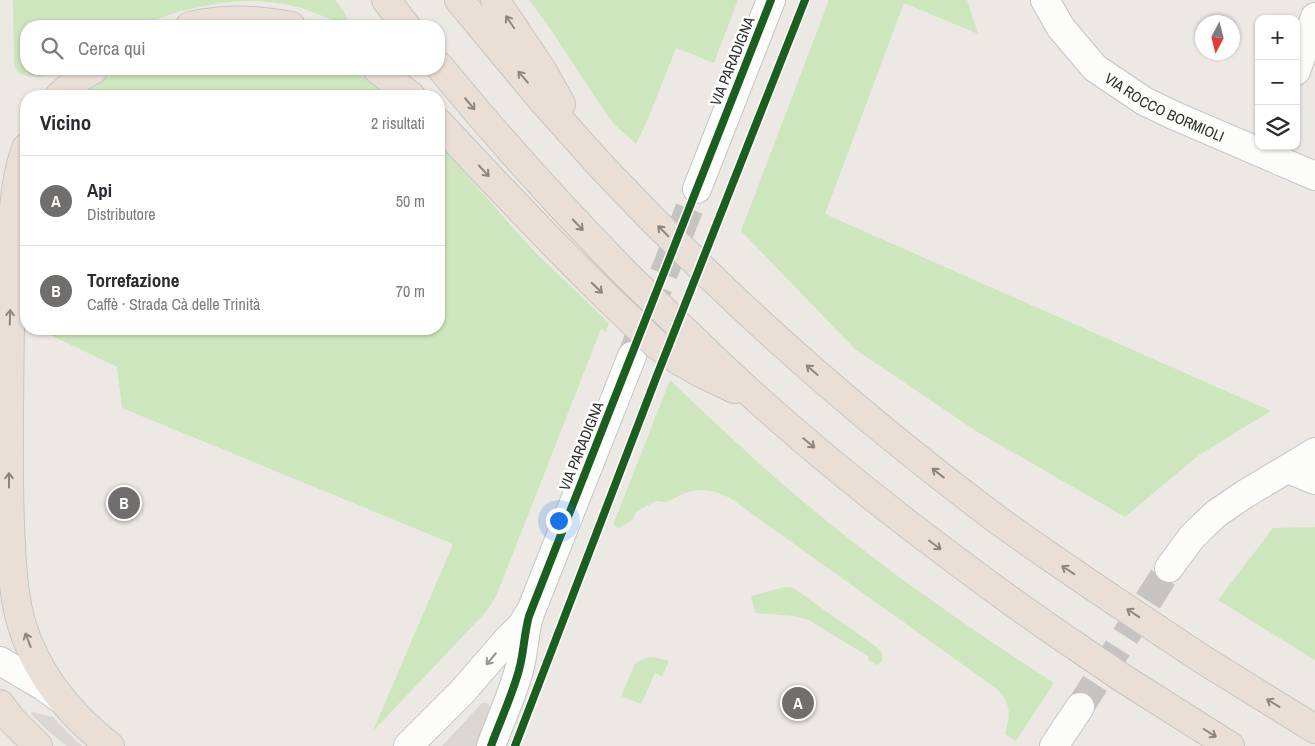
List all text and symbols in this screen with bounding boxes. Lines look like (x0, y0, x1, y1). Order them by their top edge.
street label: VIA PARADIGNA (705, 13, 760, 109)
one-way arrow (505, 15, 515, 29)
north arrow (1195, 15, 1240, 60)
map controls (1255, 15, 1300, 150)
button: + (1255, 15, 1300, 60)
search box (20, 20, 445, 75)
icon: search (38, 34, 66, 62)
text: Cerca qui (78, 35, 146, 61)
button: − (1255, 60, 1300, 105)
street label: VIA ROCCO BORMIOLI (1101, 67, 1228, 146)
one-way arrow (517, 71, 528, 84)
one-way arrow (464, 97, 476, 110)
button: layers (1255, 105, 1300, 150)
text: Vicino (40, 108, 91, 137)
text: 2 risultati (371, 112, 425, 134)
one-way arrow (478, 165, 490, 178)
text: Api (87, 177, 112, 203)
text: A (51, 190, 61, 212)
text: 50 m (396, 190, 425, 212)
text: Distributore (87, 203, 156, 225)
one-way arrow (572, 218, 584, 231)
one-way arrow (657, 225, 669, 237)
text: Torrefazione (87, 267, 179, 293)
text: B (51, 280, 61, 302)
text: 70 m (396, 280, 425, 302)
one-way arrow (591, 282, 603, 294)
text: Caffè · Strada Cà delle Trinità (87, 293, 260, 315)
one-way arrow (5, 309, 15, 326)
one-way arrow (806, 365, 819, 376)
street label: VIA PARADIGNA (554, 398, 609, 494)
one-way arrow (802, 438, 815, 449)
one-way arrow (931, 468, 944, 479)
one-way arrow (4, 472, 14, 488)
pin: B (108, 484, 140, 522)
your location (546, 508, 572, 534)
one-way arrow (928, 540, 941, 551)
one-way arrow (1062, 564, 1076, 574)
one-way arrow (1126, 608, 1140, 618)
one-way arrow (23, 633, 32, 648)
one-way arrow (485, 652, 496, 665)
pin: A (782, 684, 814, 722)
one-way arrow (1267, 698, 1281, 708)
one-way arrow (1202, 729, 1216, 739)

